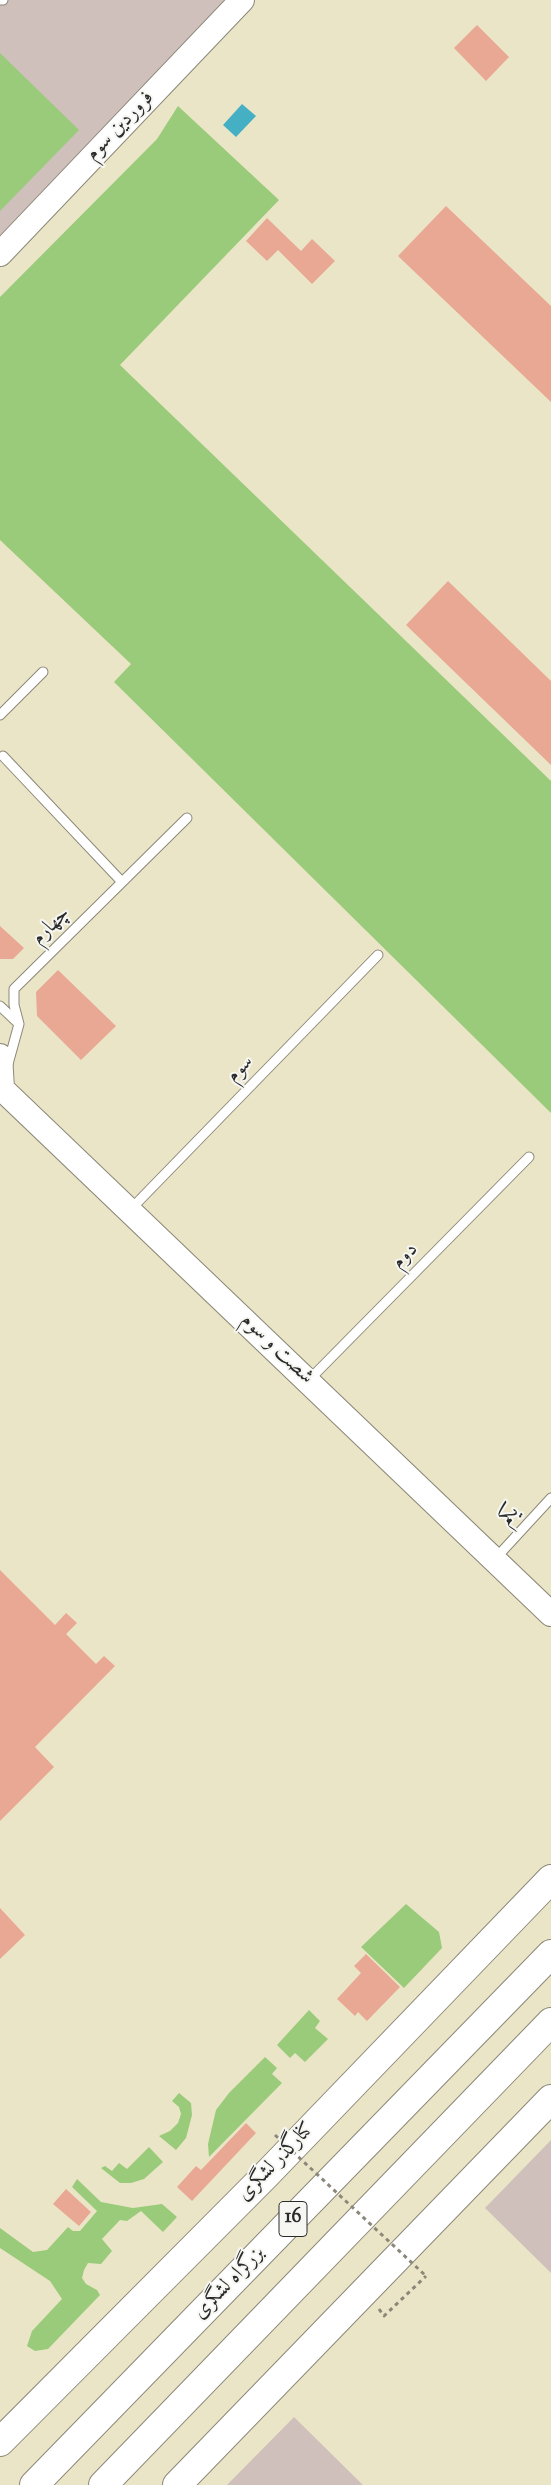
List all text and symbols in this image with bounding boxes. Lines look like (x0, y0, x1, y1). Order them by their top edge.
street label: فروردین سوم (82, 87, 160, 167)
street label: چهارم (27, 902, 77, 952)
street label: سوم (222, 1051, 260, 1089)
street label: دوم (387, 1238, 425, 1276)
street label: شصت و سوم (234, 1309, 318, 1391)
street label: یکم (494, 1501, 526, 1531)
street label: کنارگذر لشگری (233, 2118, 321, 2208)
road number: 16 (279, 2202, 307, 2236)
street label: بزرگراه لشگری (189, 2242, 271, 2326)

